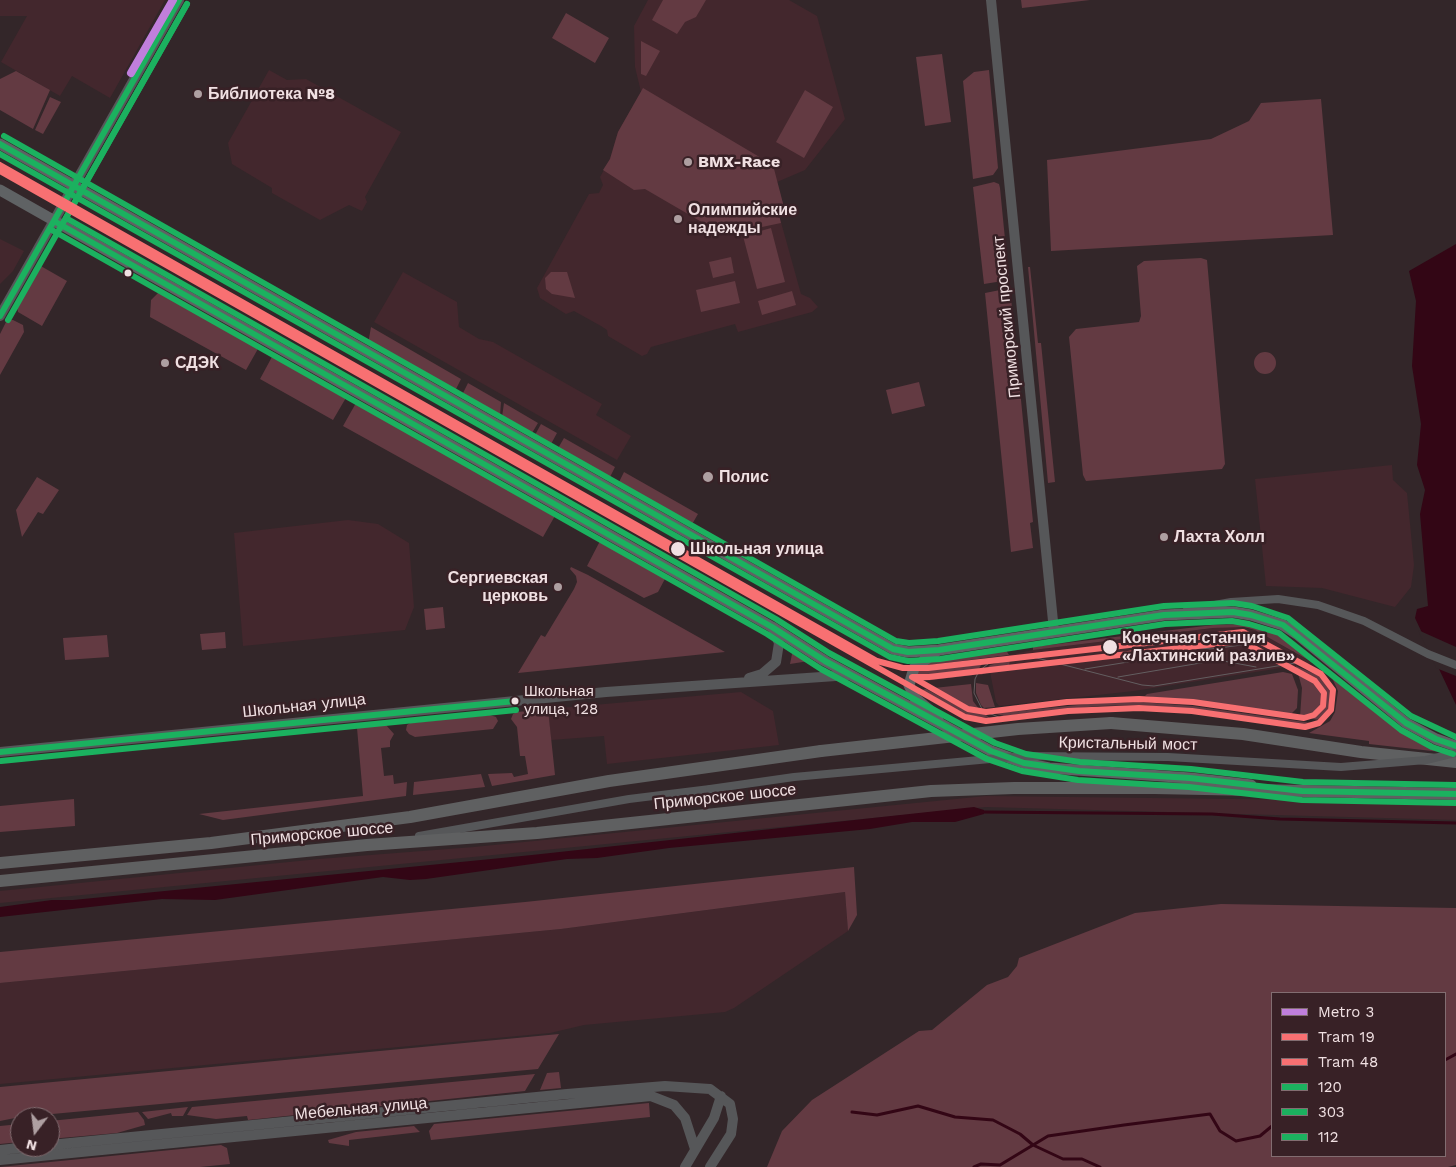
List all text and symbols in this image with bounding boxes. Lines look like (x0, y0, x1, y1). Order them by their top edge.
place label: Библиотека №8 (208, 84, 335, 104)
marker: Библиотека №8 (192, 88, 204, 100)
place label: BMX-Race (698, 152, 780, 172)
marker: BMX-Race (682, 156, 694, 168)
place label: Олимпийские надежды (688, 200, 797, 238)
marker: Олимпийские надежды (672, 213, 684, 225)
street label: Приморский проспект (989, 235, 1025, 399)
unlabelled marker (123, 268, 133, 278)
place label: СДЭК (175, 353, 219, 373)
marker: СДЭК (159, 357, 171, 369)
place label: Полис (719, 467, 769, 487)
marker: Полис (701, 470, 715, 484)
place label: Лахта Холл (1174, 527, 1265, 547)
marker: Лахта Холл (1158, 531, 1170, 543)
place label: Школьная улица (690, 539, 823, 559)
marker: Школьная улица (669, 540, 687, 558)
place label: Сергиевская церковь (448, 568, 548, 606)
marker: Сергиевская церковь (552, 581, 564, 593)
place label: Конечная станция «Лахтинский разлив» (1122, 628, 1295, 666)
marker: Конечная станция «Лахтинский разлив» (1101, 638, 1119, 656)
place label: Школьная улица, 128 (524, 683, 598, 718)
street label: Школьная улица (241, 690, 367, 722)
marker: Школьная улица, 128 (510, 696, 520, 706)
street label: Кристальный мост (1058, 733, 1198, 755)
street label: Приморское шоссе (653, 780, 797, 814)
street label: Приморское шоссе (250, 818, 394, 850)
legend (1271, 992, 1446, 1157)
text: Metro 3 (1318, 1003, 1374, 1021)
text: Tram 19 (1318, 1028, 1375, 1046)
text: Tram 48 (1318, 1053, 1378, 1071)
text: 120 (1318, 1078, 1342, 1096)
street label: Мебельная улица (294, 1094, 428, 1124)
text: 303 (1318, 1103, 1345, 1121)
north arrow (10, 1107, 60, 1157)
text: 112 (1318, 1128, 1338, 1146)
text: N (24, 1136, 38, 1155)

